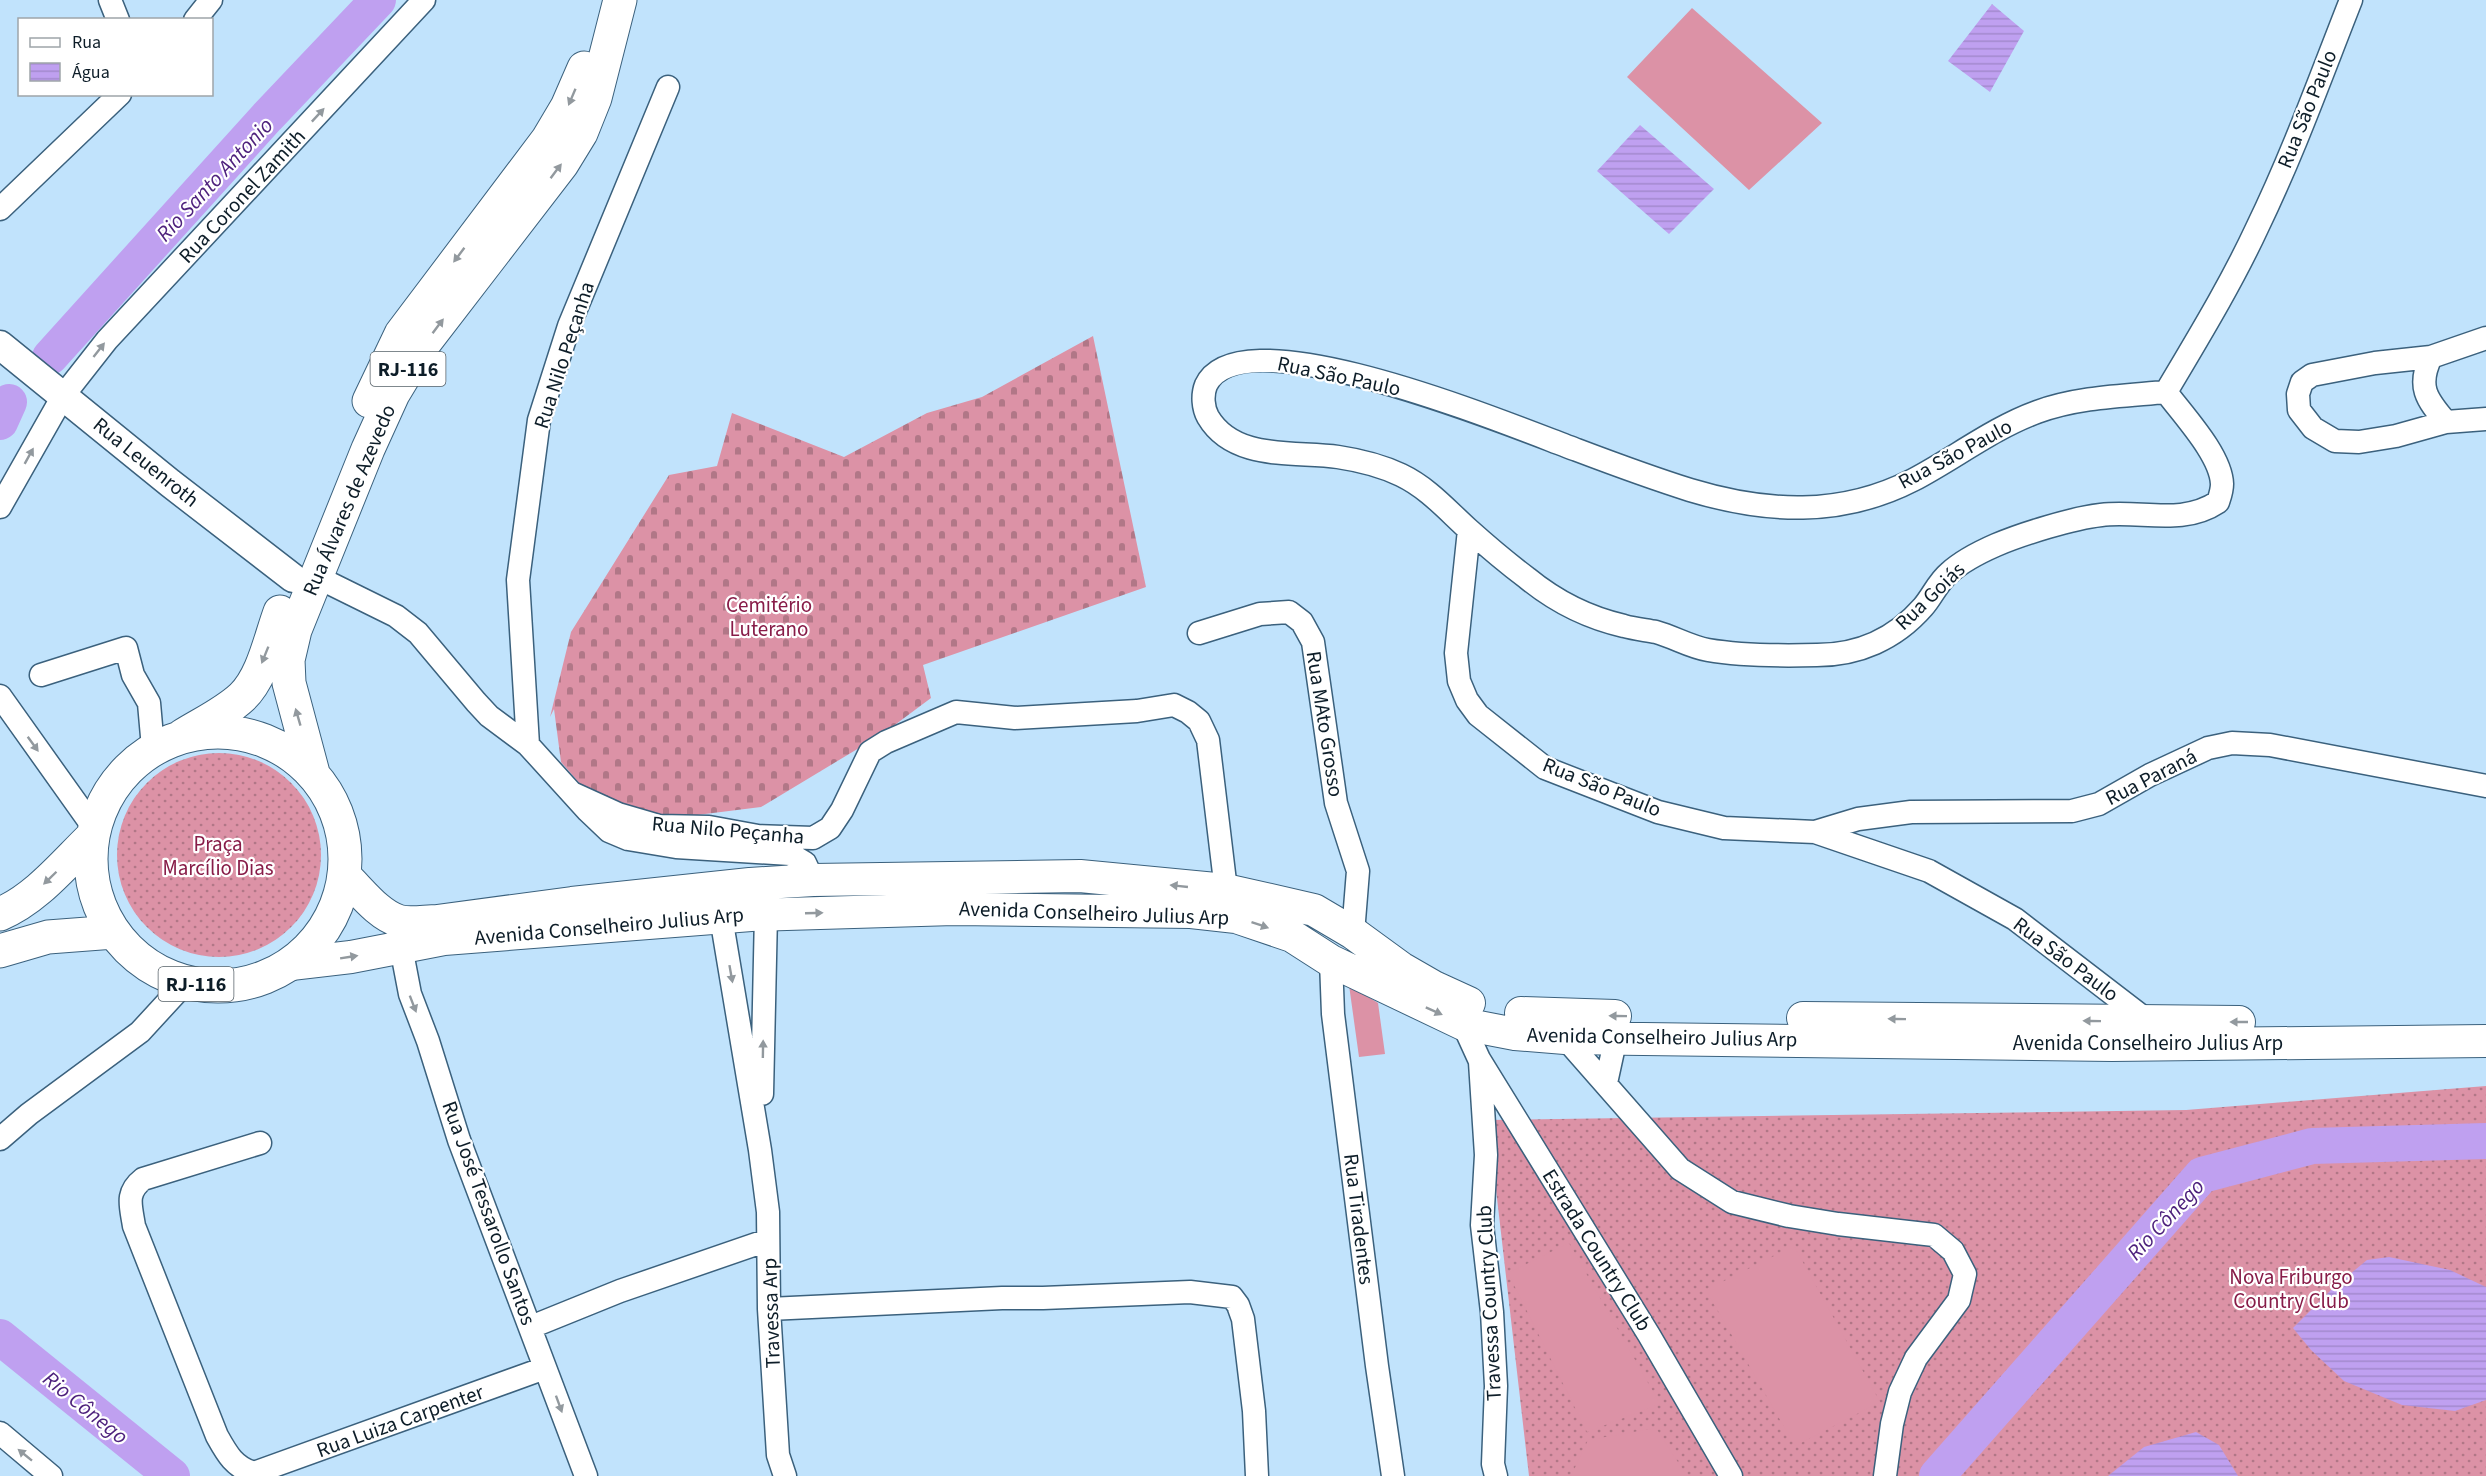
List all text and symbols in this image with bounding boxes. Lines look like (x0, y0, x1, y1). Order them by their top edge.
legend (18, 18, 213, 96)
text: Rua (72, 30, 101, 55)
street label: Rua São Paulo (2270, 45, 2344, 173)
text: Água (72, 60, 110, 85)
one-way arrow (567, 88, 576, 105)
one-way arrow (310, 108, 324, 122)
water label: Rio Santo Antonio (149, 111, 281, 249)
street label: Rua Coronel Zamith (172, 122, 312, 270)
one-way arrow (550, 163, 563, 179)
one-way arrow (454, 248, 466, 263)
street label: Rua Nilo Peçanha (526, 278, 602, 432)
one-way arrow (432, 318, 444, 334)
one-way arrow (93, 342, 106, 358)
street label: Rua São Paulo (1275, 348, 1403, 404)
road number: RJ-116 (370, 352, 446, 386)
street label: Rua Álvares de Azevedo (295, 400, 403, 600)
street label: Rua Leuenroth (87, 410, 205, 514)
street label: Rua São Paulo (1893, 411, 2017, 497)
one-way arrow (24, 447, 34, 464)
street label: Rua Goiás (1888, 555, 1972, 637)
park label: Cemitério Luterano (726, 590, 812, 644)
one-way arrow (260, 646, 269, 664)
street label: Rua MAto Grosso (1299, 649, 1351, 799)
one-way arrow (293, 708, 302, 726)
one-way arrow (27, 736, 39, 751)
street label: Rua Paraná (2100, 741, 2202, 813)
street label: Rua São Paulo (1538, 750, 1666, 824)
street label: Rua Nilo Peçanha (650, 808, 806, 852)
park label: Praça Marcílio Dias (162, 829, 274, 883)
one-way arrow (43, 871, 57, 885)
one-way arrow (1170, 881, 1189, 891)
street label: Avenida Conselheiro Julius Arp (958, 893, 1230, 933)
street label: Avenida Conselheiro Julius Arp (473, 899, 745, 953)
one-way arrow (805, 909, 824, 918)
street label: Rua São Paulo (2007, 909, 2125, 1009)
one-way arrow (1251, 920, 1269, 930)
one-way arrow (339, 952, 358, 961)
one-way arrow (727, 965, 736, 984)
road number: RJ-116 (158, 967, 234, 1001)
one-way arrow (409, 995, 419, 1013)
one-way arrow (1425, 1006, 1443, 1016)
one-way arrow (1608, 1011, 1627, 1021)
one-way arrow (1887, 1014, 1906, 1024)
one-way arrow (2082, 1016, 2101, 1026)
one-way arrow (2229, 1017, 2248, 1027)
street label: Avenida Conselheiro Julius Arp (1527, 1020, 1797, 1054)
street label: Avenida Conselheiro Julius Arp (2013, 1028, 2283, 1058)
one-way arrow (758, 1040, 767, 1059)
street label: Rua José Tessarollo Santos (434, 1097, 544, 1329)
street label: Rua Tiradentes (1336, 1152, 1382, 1286)
street label: Estrada Country Club (1535, 1163, 1659, 1337)
water label: Rio Cônego (2119, 1172, 2212, 1268)
street label: Travessa Country Club (1469, 1204, 1509, 1402)
street label: Travessa Arp (754, 1257, 788, 1369)
park label: Nova Friburgo Country Club (2229, 1262, 2353, 1316)
water label: Rio Cônego (36, 1363, 135, 1452)
street label: Rua Luiza Carpenter (312, 1377, 488, 1465)
one-way arrow (554, 1395, 564, 1413)
one-way arrow (17, 1448, 33, 1461)

